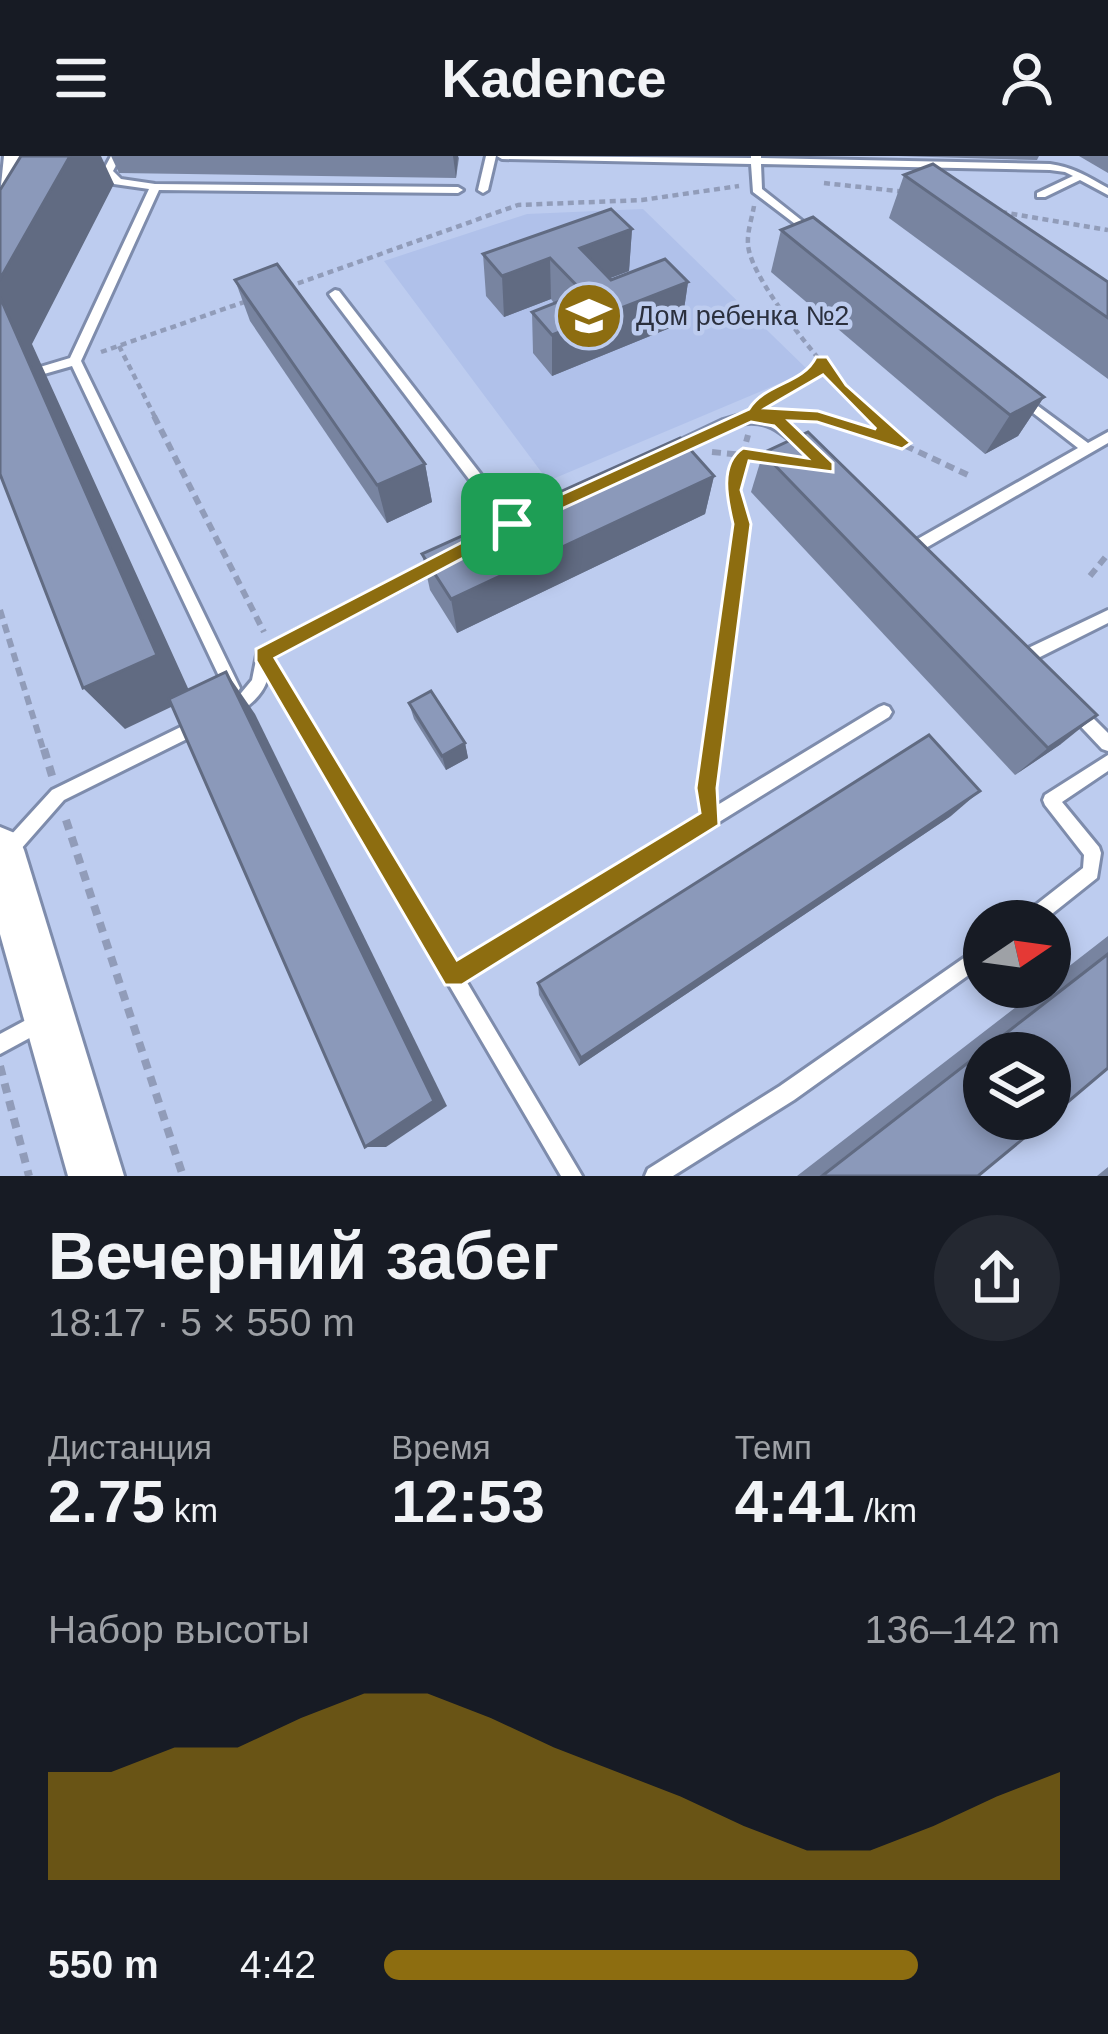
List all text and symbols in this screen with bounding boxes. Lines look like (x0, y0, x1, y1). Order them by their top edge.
icon: menu (48, 45, 114, 111)
icon: person (994, 45, 1060, 111)
text: Kadence (441, 48, 667, 108)
school or university icon: Дом ребенка №2 (554, 281, 624, 351)
place label: Дом ребенка №2 (636, 301, 849, 331)
pin (461, 473, 563, 575)
icon: arrive (479, 491, 545, 557)
north arrow (963, 900, 1071, 1008)
map controls (963, 900, 1071, 1140)
button: layers (963, 1032, 1071, 1140)
button: share (934, 1215, 1060, 1341)
text: Вечерний забег (48, 1219, 559, 1293)
text: 18:17 · 5 × 550 m (48, 1301, 355, 1344)
text: Дистанция (48, 1429, 212, 1466)
text: Время (391, 1429, 491, 1466)
text: Темп (735, 1429, 812, 1466)
text: 2.75 (48, 1468, 165, 1535)
text: 12:53 (391, 1468, 545, 1535)
text: 4:41 (735, 1468, 855, 1535)
text: km (165, 1492, 218, 1529)
text: /km (855, 1492, 917, 1529)
text: Набор высоты (48, 1608, 310, 1651)
text: 136–142 m (865, 1608, 1060, 1651)
text: 550 m (48, 1943, 159, 1986)
text: 4:42 (240, 1943, 316, 1986)

